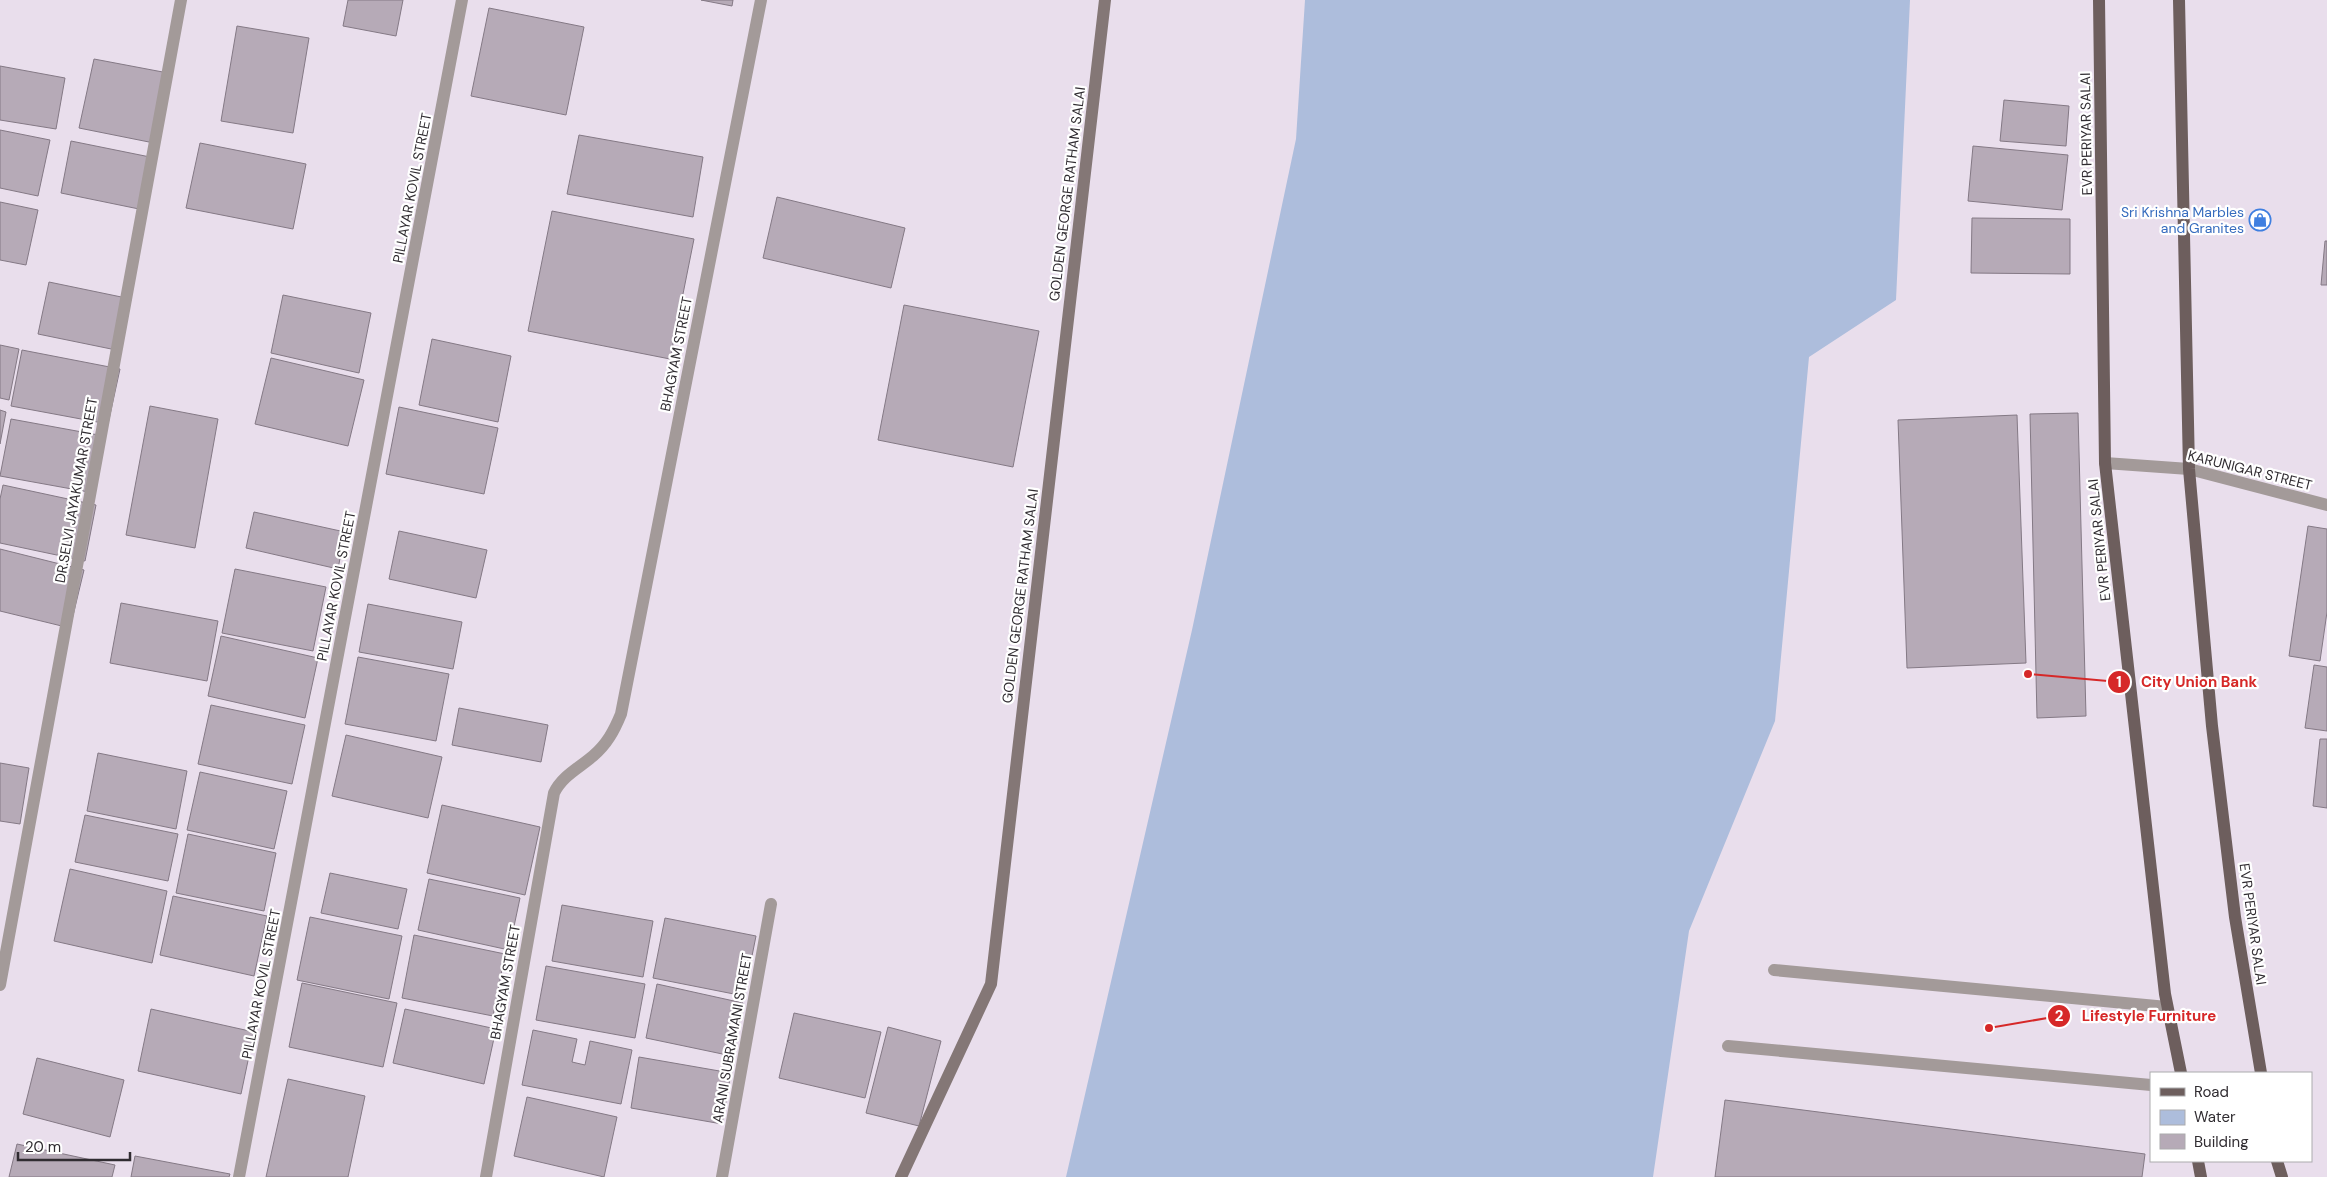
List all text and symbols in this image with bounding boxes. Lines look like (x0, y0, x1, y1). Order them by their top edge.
street label: EVR PERIYAR SALAI (2076, 72, 2096, 196)
street label: GOLDEN GEORGE RATHAM SALAI (1045, 86, 1089, 302)
street label: PILLAYAR KOVIL STREET (389, 111, 435, 265)
place label: Sri Krishna Marbles and Granites (2121, 203, 2244, 237)
shop icon: Sri Krishna Marbles and Granites (2248, 208, 2272, 232)
street label: BHAGYAM STREET (656, 295, 696, 413)
street label: DR.SELVI JAYAKUMAR STREET (51, 396, 101, 584)
street label: KARUNIGAR STREET (2186, 446, 2314, 494)
street label: EVR PERIYAR SALAI (2084, 478, 2114, 602)
street label: GOLDEN GEORGE RATHAM SALAI (998, 488, 1042, 704)
street label: PILLAYAR KOVIL STREET (313, 509, 359, 663)
callout: City Union Bank (2106, 667, 2267, 697)
text: 1 (2116, 672, 2122, 692)
text: City Union Bank (2141, 672, 2257, 692)
street label: EVR PERIYAR SALAI (2236, 862, 2270, 986)
street label: PILLAYAR KOVIL STREET (238, 907, 284, 1061)
street label: BHAGYAM STREET (486, 923, 524, 1041)
street label: ARANI SUBRAMANI STREET (708, 951, 756, 1124)
callout: Lifestyle Furniture (2047, 1001, 2226, 1031)
text: 2 (2055, 1006, 2064, 1026)
text: Lifestyle Furniture (2082, 1006, 2216, 1026)
legend (2150, 1072, 2312, 1162)
text: Road (2194, 1082, 2229, 1102)
text: Water (2194, 1107, 2236, 1127)
scale bar (18, 1130, 130, 1162)
text: Building (2194, 1132, 2249, 1152)
text: 20 m (25, 1137, 61, 1157)

